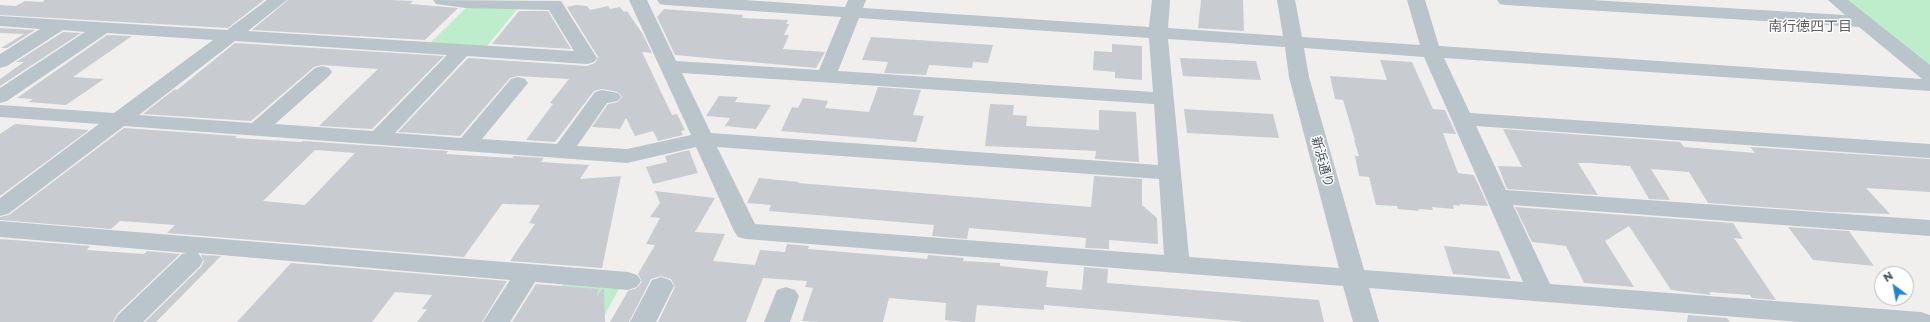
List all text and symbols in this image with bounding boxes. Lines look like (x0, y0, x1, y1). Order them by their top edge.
district label: 南行徳四丁目 (1768, 19, 1852, 35)
street label: 新浜通り (1308, 135, 1336, 189)
north arrow (1874, 266, 1914, 306)
text: N (1881, 268, 1896, 285)

